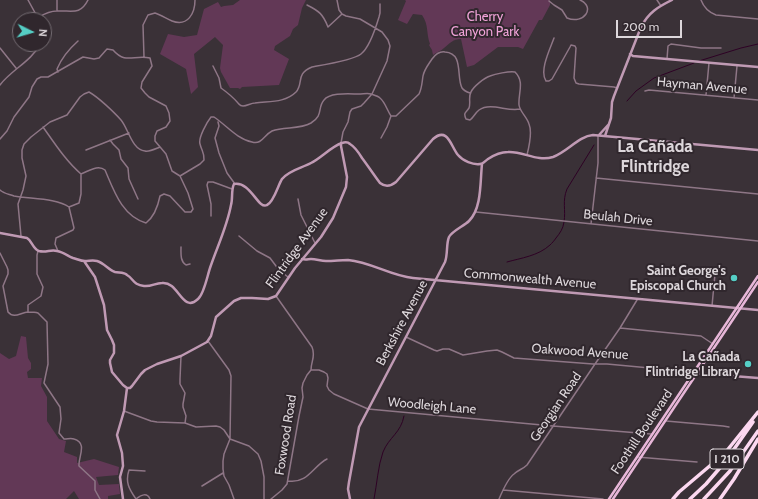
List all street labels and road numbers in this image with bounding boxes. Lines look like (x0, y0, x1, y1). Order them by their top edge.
street label: Hayman Avenue (656, 74, 748, 98)
street label: Flintridge Avenue (263, 205, 331, 291)
street label: Beulah Drive (583, 207, 653, 229)
street label: Commonwealth Avenue (463, 265, 597, 293)
street label: Berkshire Avenue (373, 278, 431, 368)
street label: Oakwood Avenue (531, 341, 629, 363)
street label: Georgian Road (527, 369, 585, 445)
street label: Foothill Boulevard (608, 387, 676, 477)
street label: Foxwood Road (272, 394, 300, 476)
street label: Woodleigh Lane (387, 394, 477, 418)
road number: I 210 (710, 449, 744, 469)

